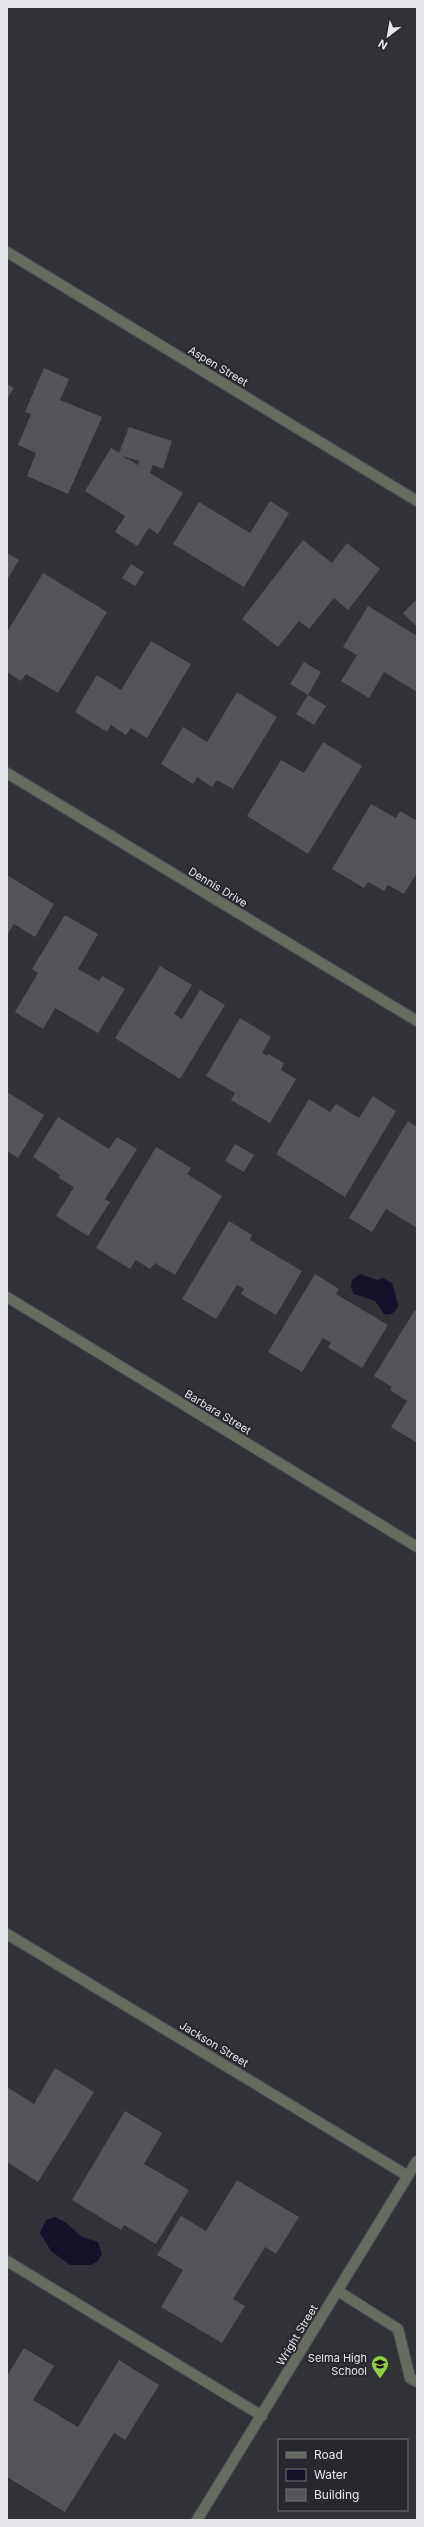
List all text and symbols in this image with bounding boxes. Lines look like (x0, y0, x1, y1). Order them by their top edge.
north arrow (368, 16, 408, 56)
text: N (376, 36, 390, 53)
street label: Aspen Street (186, 343, 251, 390)
street label: Dennis Drive (186, 864, 250, 910)
street label: Barbara Street (182, 1387, 254, 1438)
street label: Jackson Street (177, 2018, 251, 2070)
street label: Wright Street (273, 2302, 321, 2368)
place label: Selma High School (308, 2351, 367, 2378)
school or university icon: Selma High School (370, 2354, 390, 2379)
legend (278, 2439, 408, 2511)
text: Road (314, 2447, 343, 2462)
text: Water (314, 2467, 348, 2482)
text: Building (314, 2487, 359, 2502)

